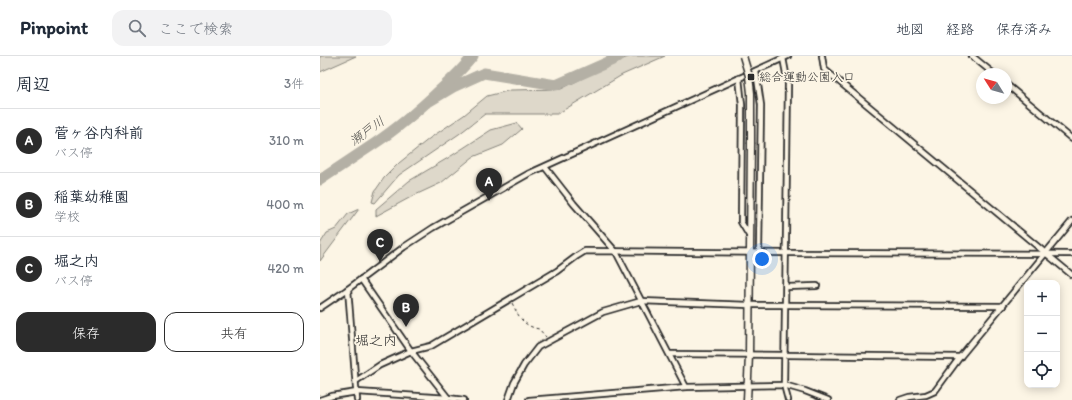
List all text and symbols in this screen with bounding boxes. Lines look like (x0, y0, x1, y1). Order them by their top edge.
search box (112, 10, 392, 46)
text: Pinpoint (20, 16, 88, 39)
icon: search (126, 17, 148, 39)
text: ここで検索 (158, 20, 233, 38)
text: 地図 (896, 21, 924, 38)
text: 経路 (946, 21, 974, 38)
text: 保存済み (996, 21, 1052, 38)
north arrow (976, 68, 1012, 104)
place label: 総合運動公園入口 (759, 70, 855, 84)
marker: 総合運動公園入口 (746, 72, 756, 82)
text: 周辺 (16, 74, 50, 94)
text: 3件 (284, 76, 304, 91)
water label: 瀬戸川 (347, 113, 387, 149)
text: 菅ヶ谷内科前 (54, 124, 144, 142)
text: A (25, 133, 33, 148)
text: 310 m (269, 133, 304, 148)
text: バス停 (54, 145, 93, 160)
pin: A (476, 168, 502, 201)
text: 稲葉幼稚園 (54, 188, 129, 206)
text: B (25, 197, 33, 212)
text: 400 m (266, 197, 304, 212)
text: 学校 (54, 209, 80, 224)
pin: C (367, 229, 393, 262)
your location (752, 249, 772, 269)
text: 堀之内 (54, 252, 99, 270)
text: C (25, 261, 33, 276)
text: 420 m (267, 261, 304, 276)
text: バス停 (54, 273, 93, 288)
map controls (1024, 280, 1060, 388)
button: + (1024, 280, 1060, 316)
pin: B (393, 294, 419, 327)
button: 保存 (16, 312, 156, 352)
button: 共有 (164, 312, 304, 352)
button: − (1024, 316, 1060, 352)
district label: 堀之内 (355, 332, 397, 349)
button: locate (1024, 352, 1060, 388)

